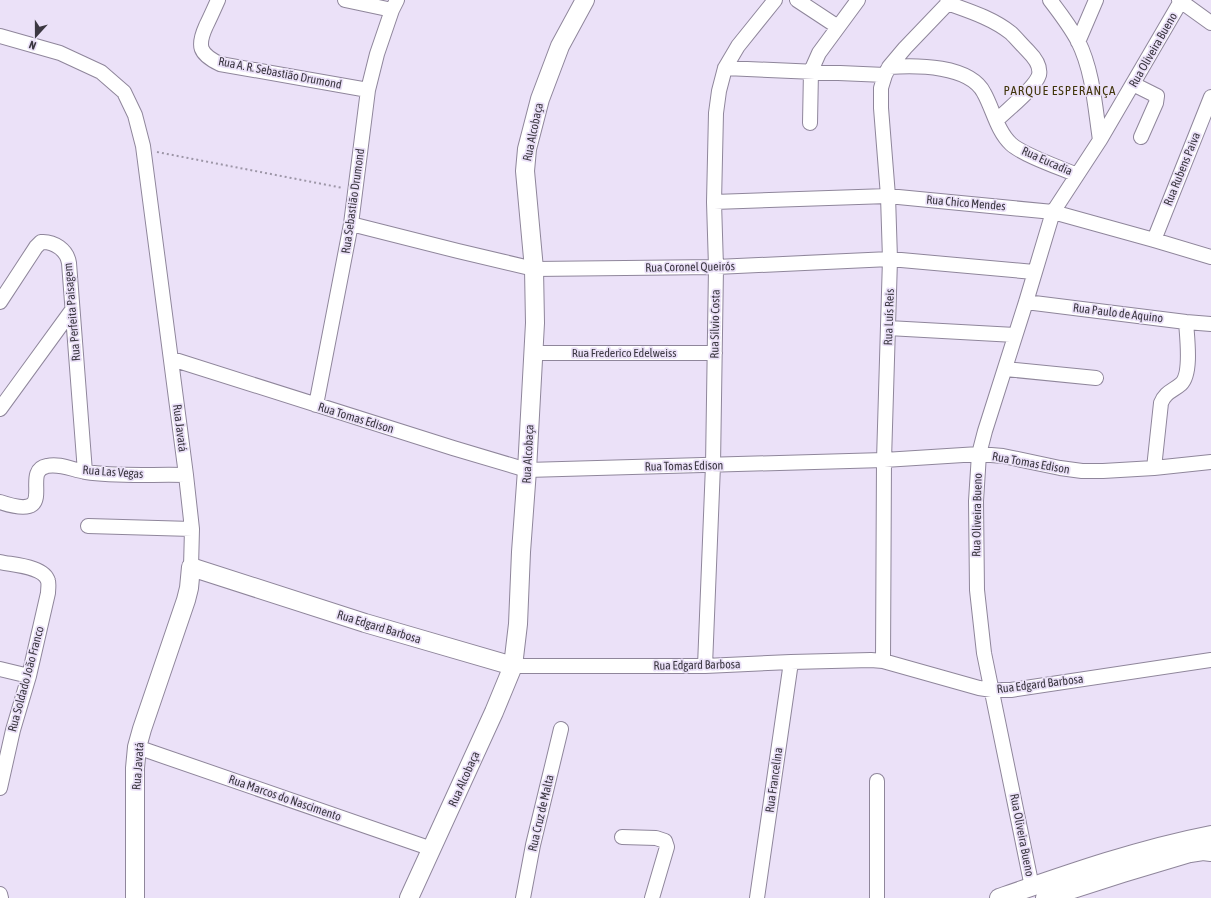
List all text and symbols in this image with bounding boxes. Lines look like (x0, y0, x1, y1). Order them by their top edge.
street label: Rua Oliveira Bueno (1126, 10, 1180, 90)
north arrow (16, 16, 56, 56)
text: N (27, 39, 38, 52)
street label: Rua A. R. Sebastião Drumond (217, 54, 343, 92)
district label: PARQUE ESPERANÇA (1004, 83, 1116, 98)
street label: Rua Alcobaça (520, 102, 546, 162)
street label: Rua Rubens Paiva (1161, 130, 1203, 208)
street label: Rua Eucadia (1019, 144, 1075, 178)
street label: Rua Sebastião Drumond (339, 148, 367, 254)
street label: Rua Chico Mendes (926, 193, 1006, 213)
street label: Rua Coronel Queirós (645, 259, 735, 275)
street label: Rua Perfeita Paisagem (61, 262, 83, 362)
street label: Rua Luís Reis (881, 288, 897, 346)
street label: Rua Sílvio Costa (707, 289, 723, 359)
street label: Rua Paulo de Aquino (1072, 301, 1164, 326)
street label: Rua Frederico Edelweiss (572, 346, 676, 360)
street label: Rua Tomas Edison (316, 400, 396, 436)
street label: Rua Javatá (170, 403, 190, 453)
street label: Rua Alcobaça (519, 424, 537, 484)
street label: Rua Tomas Edison (991, 449, 1071, 477)
street label: Rua Tomas Edison (645, 458, 723, 474)
street label: Rua Las Vegas (82, 463, 144, 481)
street label: Rua Oliveira Bueno (969, 473, 985, 557)
street label: Rua Edgard Barbosa (335, 608, 423, 646)
street label: Rua Soldado João Franco (5, 624, 47, 733)
street label: Rua Edgard Barbosa (653, 657, 741, 673)
street label: Rua Edgard Barbosa (996, 672, 1084, 696)
street label: Rua Javatá (129, 742, 147, 790)
street label: Rua Francelina (763, 747, 785, 813)
street label: Rua Alcobaça (446, 749, 482, 809)
street label: Rua Marcos do Nascimento (227, 772, 343, 824)
street label: Rua Cruz de Malta (525, 773, 557, 853)
street label: Rua Oliveira Bueno (1007, 792, 1037, 878)

